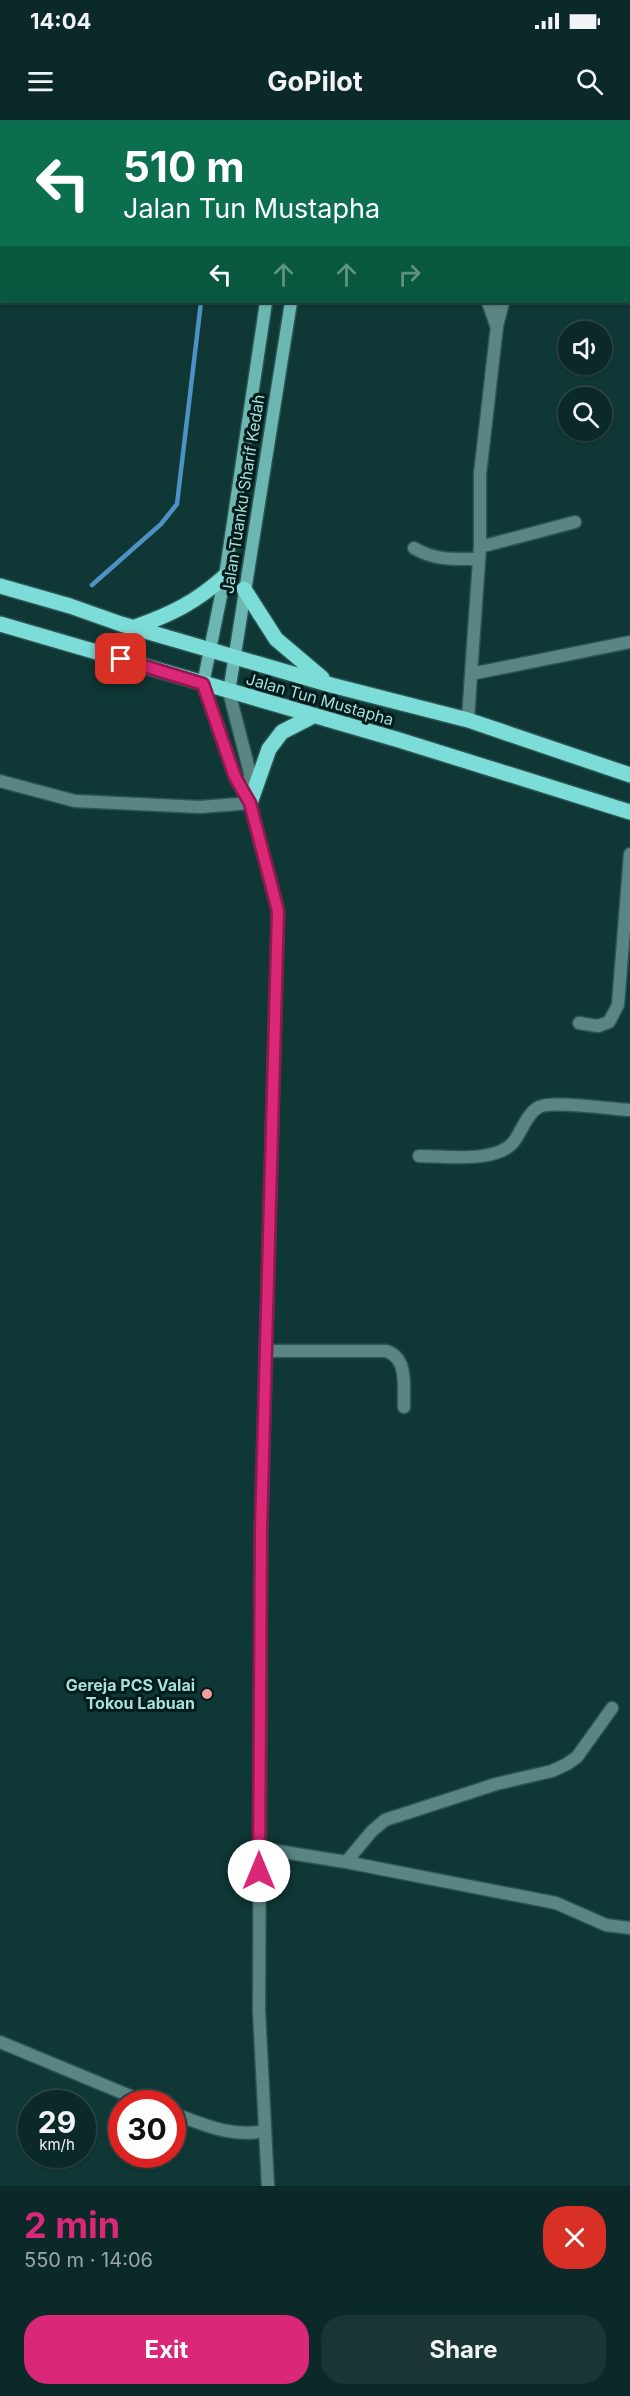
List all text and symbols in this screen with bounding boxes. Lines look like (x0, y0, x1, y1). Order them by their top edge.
text: 14:04 (30, 8, 91, 34)
icon: menu (24, 65, 57, 98)
text: GoPilot (267, 65, 363, 98)
icon: search (573, 65, 606, 98)
text: 510 m (123, 141, 245, 192)
icon: left (24, 144, 102, 222)
text: Jalan Tun Mustapha (123, 192, 380, 225)
icon: left (204, 258, 237, 291)
icon: ahead (267, 258, 300, 291)
icon: ahead (330, 258, 363, 291)
icon: right (393, 258, 426, 291)
map controls (558, 321, 612, 441)
button: sound (558, 321, 612, 375)
button: search (558, 387, 612, 441)
street label: Jalan Tuanku Sharif Kedah (217, 393, 269, 595)
pin (95, 633, 146, 684)
icon: arrive (104, 642, 137, 675)
street label: Jalan Tun Mustapha (244, 668, 396, 730)
place label: Gereja PCS Valai Tokou Labuan (66, 1675, 195, 1713)
marker: Gereja PCS Valai Tokou Labuan (200, 1687, 214, 1701)
position arrow (227, 1839, 291, 1903)
speed limit sign: 30 (108, 2090, 186, 2168)
text: 29 (38, 2104, 76, 2140)
text: km/h (39, 2135, 75, 2154)
text: 2 min (24, 2203, 120, 2247)
button: close (543, 2206, 606, 2269)
text: 550 m · 14:06 (24, 2248, 153, 2272)
button: Exit (24, 2315, 309, 2384)
button: Share (321, 2315, 606, 2384)

